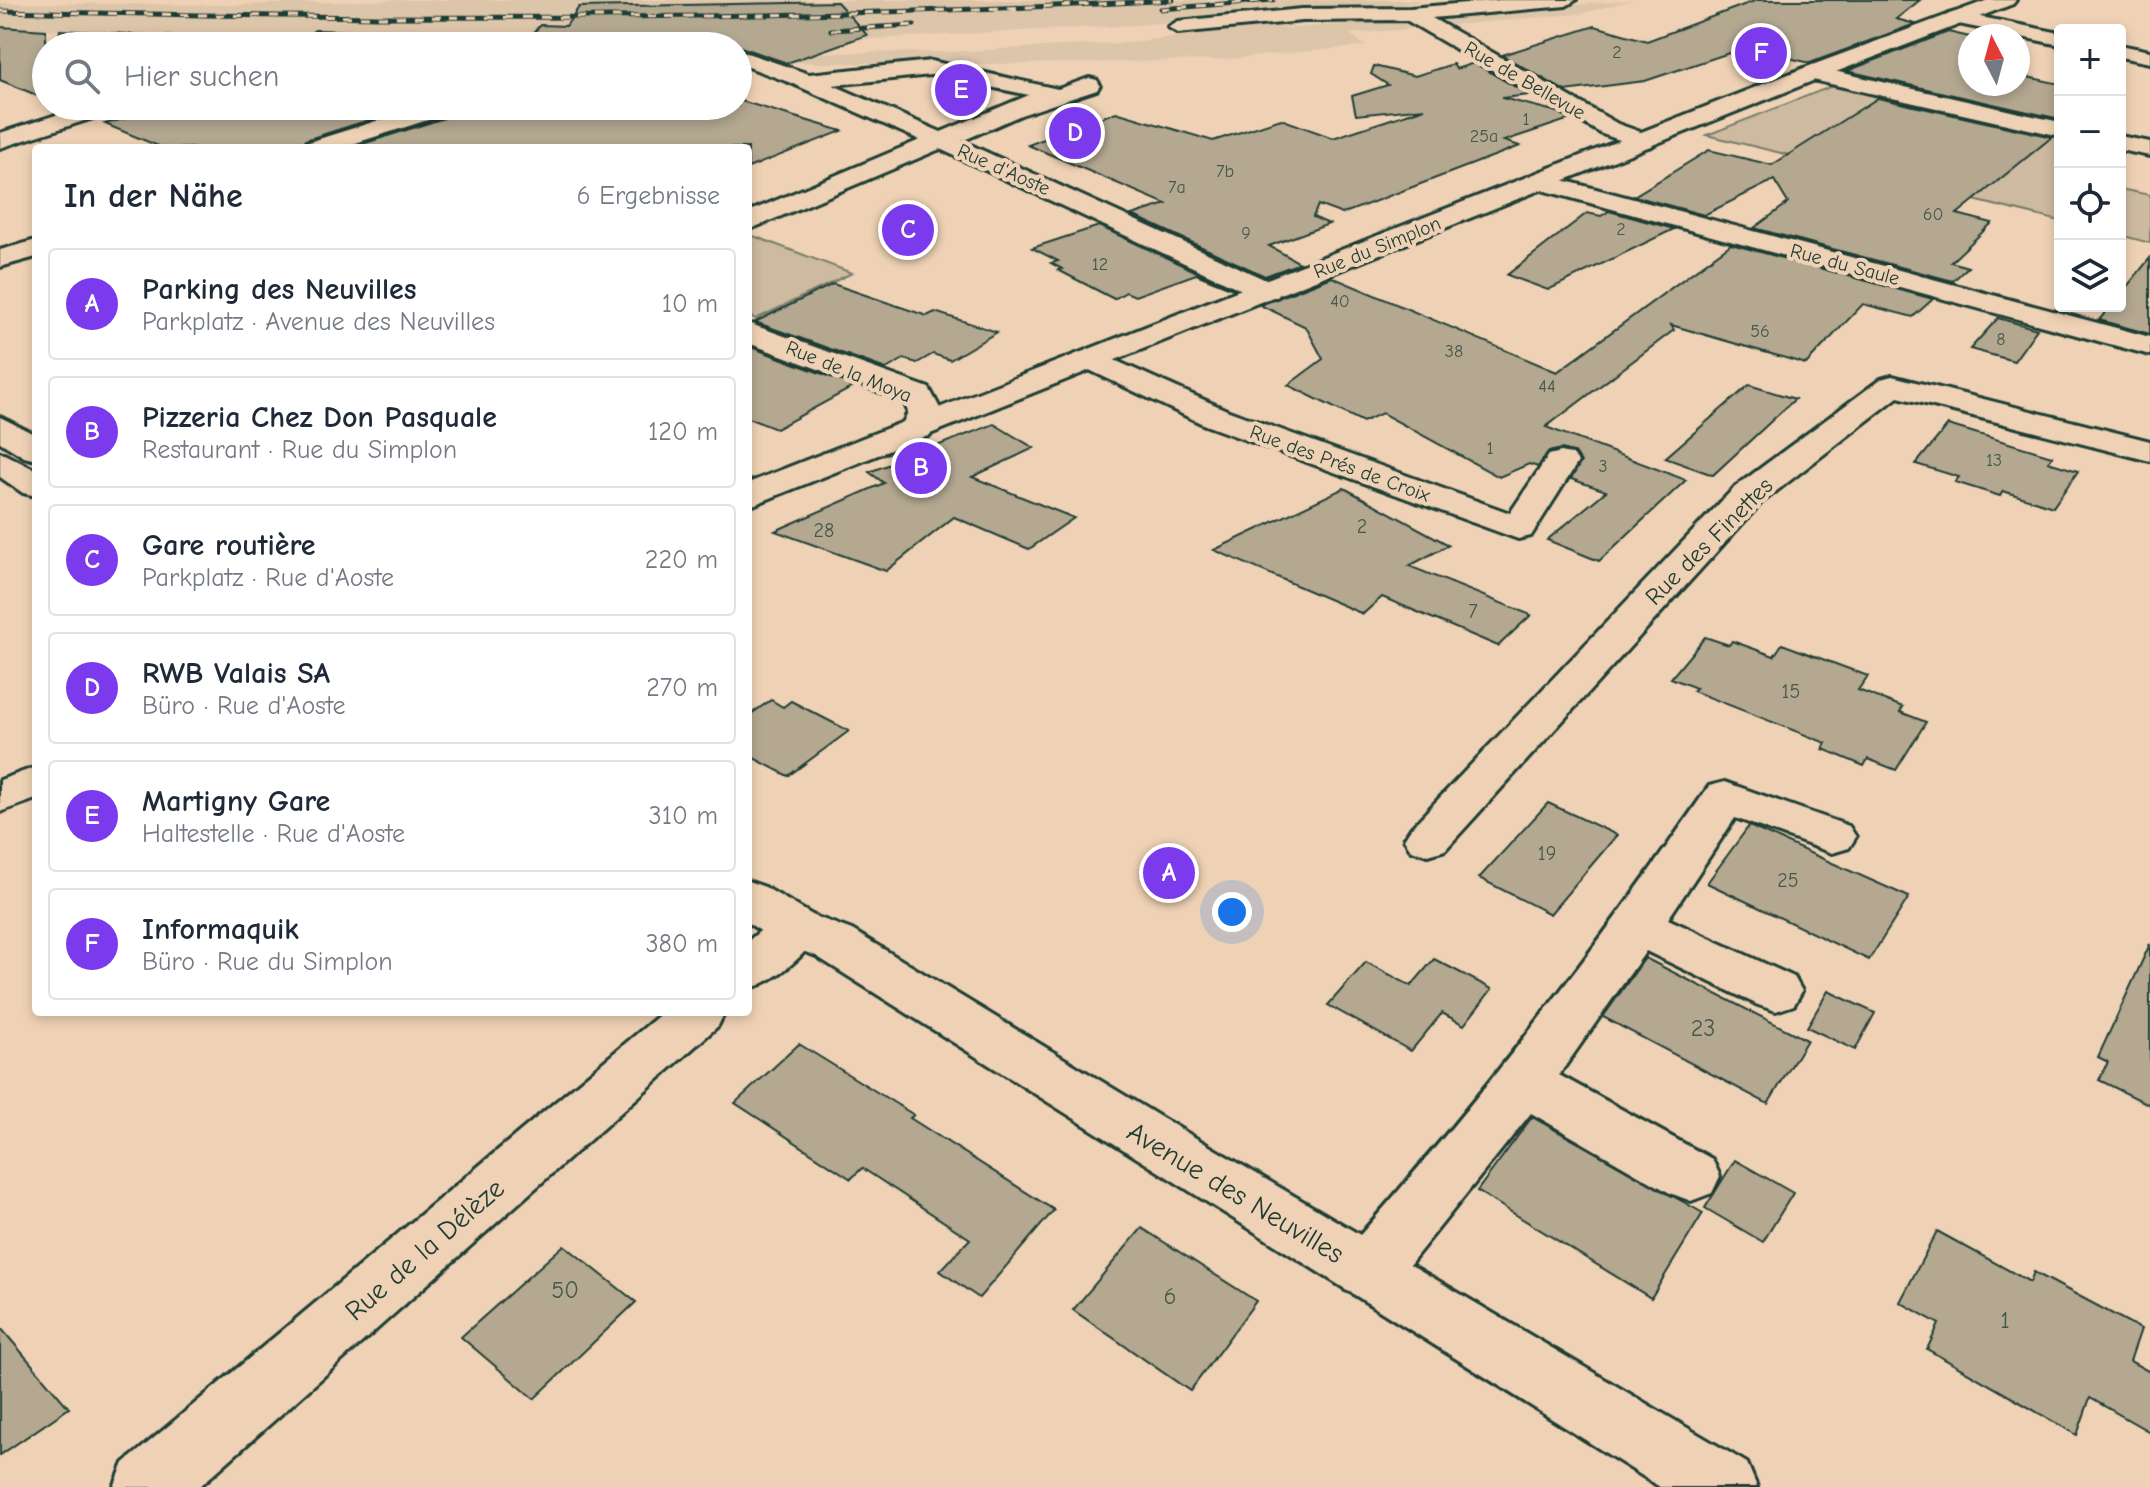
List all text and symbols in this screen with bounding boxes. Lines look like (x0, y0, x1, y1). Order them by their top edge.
pin: F (1735, 23, 1787, 83)
north arrow (1958, 24, 2030, 96)
map controls (2054, 24, 2126, 312)
button: + (2054, 24, 2126, 96)
search box (32, 32, 752, 120)
street label: Rue de Bellevue (1460, 36, 1589, 124)
house number: 2 (1612, 42, 1622, 63)
icon: search (60, 54, 104, 98)
text: Hier suchen (124, 59, 279, 94)
pin: E (935, 60, 987, 120)
button: − (2054, 96, 2126, 168)
pin: D (1049, 103, 1101, 163)
house number: 1 (1522, 109, 1530, 130)
house number: 25a (1470, 126, 1498, 147)
street label: Rue d'Aoste (954, 139, 1054, 200)
house number: 7b (1216, 161, 1234, 182)
button: locate (2054, 168, 2126, 240)
text: In der Nähe (64, 176, 243, 216)
house number: 7a (1168, 177, 1186, 198)
text: 6 Ergebnisse (576, 181, 720, 211)
pin: C (882, 200, 934, 260)
house number: 60 (1923, 204, 1943, 225)
street label: Rue du Simplon (1310, 211, 1444, 283)
house number: 2 (1616, 219, 1626, 240)
house number: 9 (1241, 223, 1251, 244)
street label: Rue du Saule (1788, 239, 1902, 290)
button: layers (2054, 240, 2126, 312)
house number: 12 (1092, 254, 1108, 275)
text: Parking des Neuvilles (142, 272, 417, 307)
text: A (85, 289, 99, 319)
text: 10 m (662, 289, 718, 319)
house number: 40 (1330, 291, 1350, 312)
text: Parkplatz · Avenue des Neuvilles (142, 307, 495, 337)
house number: 56 (1750, 321, 1770, 342)
house number: 8 (1996, 329, 2006, 350)
street label: Rue de la Moya (783, 336, 915, 407)
house number: 38 (1445, 341, 1463, 362)
house number: 44 (1538, 376, 1556, 397)
text: Pizzeria Chez Don Pasquale (142, 400, 497, 435)
text: B (84, 417, 100, 447)
text: 120 m (648, 417, 718, 447)
street label: Rue des Prés de Croix (1247, 420, 1433, 507)
text: Restaurant · Rue du Simplon (142, 435, 457, 465)
pin: B (895, 438, 947, 498)
house number: 1 (1486, 438, 1494, 459)
house number: 13 (1986, 450, 2002, 471)
house number: 3 (1598, 456, 1608, 477)
street label: Rue des Finettes (1639, 471, 1779, 611)
house number: 2 (1357, 515, 1367, 538)
house number: 28 (814, 519, 834, 542)
text: Gare routière (142, 528, 316, 563)
text: C (84, 545, 100, 575)
text: 220 m (645, 545, 718, 575)
text: Parkplatz · Rue d'Aoste (142, 563, 394, 593)
house number: 7 (1468, 600, 1478, 623)
text: RWB Valais SA (142, 656, 330, 691)
text: D (84, 673, 100, 703)
text: 270 m (646, 673, 718, 703)
house number: 15 (1782, 680, 1800, 703)
text: Büro · Rue d'Aoste (142, 691, 346, 721)
text: Martigny Gare (142, 784, 330, 819)
text: E (84, 801, 100, 831)
text: 310 m (649, 801, 718, 831)
text: Haltestelle · Rue d'Aoste (142, 819, 405, 849)
house number: 19 (1538, 842, 1556, 865)
pin: A (1143, 843, 1195, 903)
house number: 25 (1777, 869, 1799, 892)
your location (1212, 892, 1252, 932)
text: Informaquik (142, 912, 299, 947)
text: F (84, 929, 100, 959)
text: 380 m (645, 929, 718, 959)
text: Büro · Rue du Simplon (142, 947, 393, 977)
house number: 23 (1691, 1014, 1715, 1042)
street label: Avenue des Neuvilles (1121, 1115, 1350, 1270)
street label: Rue de la Délèze (339, 1172, 511, 1327)
house number: 50 (551, 1276, 579, 1304)
house number: 6 (1163, 1282, 1177, 1310)
house number: 1 (2000, 1306, 2010, 1334)

